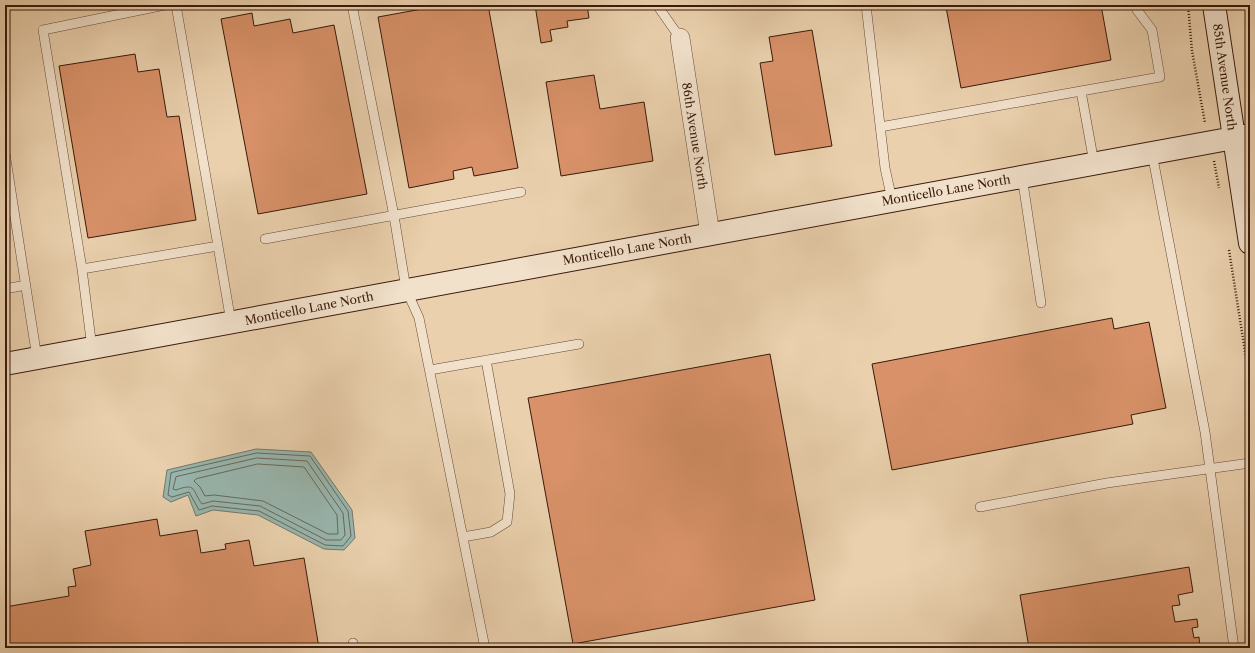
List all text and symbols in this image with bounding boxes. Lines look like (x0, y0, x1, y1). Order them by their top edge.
street label: 85th Avenue North (1210, 23, 1240, 132)
street label: 86th Avenue North (679, 81, 711, 191)
street label: Monticello Lane North (880, 171, 1012, 209)
street label: Monticello Lane North (561, 230, 693, 268)
street label: Monticello Lane North (243, 288, 375, 328)

